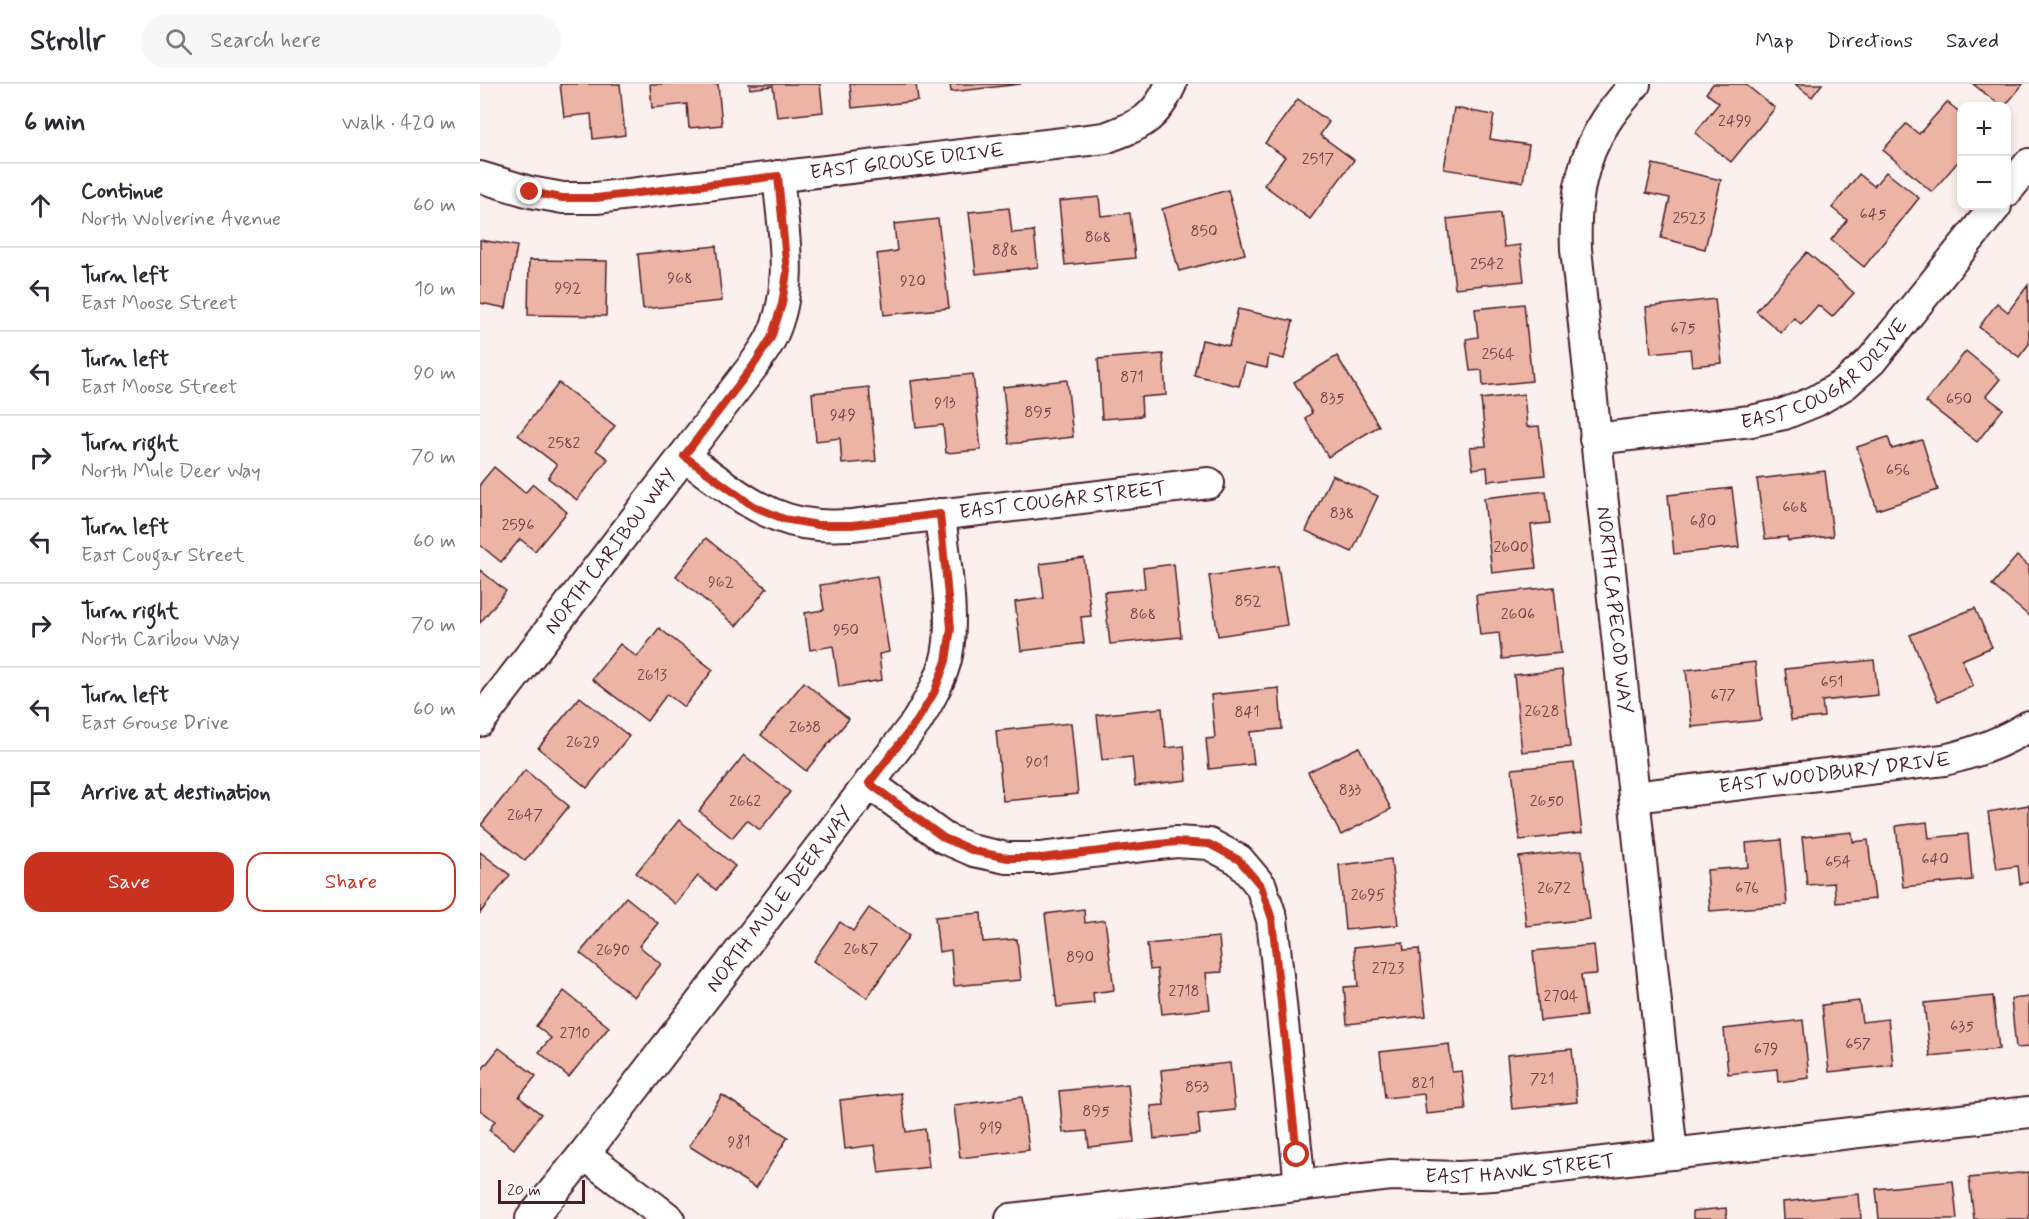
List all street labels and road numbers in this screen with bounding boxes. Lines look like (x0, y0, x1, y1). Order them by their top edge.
street label: EAST GROUSE DRIVE (808, 136, 1006, 186)
street label: EAST COUGAR DRIVE (1739, 312, 1914, 436)
street label: NORTH CARIBOU WAY (538, 463, 683, 640)
street label: EAST COUGAR STREET (958, 475, 1167, 526)
street label: NORTH CAPECOD WAY (1590, 505, 1639, 715)
street label: EAST WOODBURY DRIVE (1717, 746, 1952, 800)
street label: NORTH MULE DEER WAY (700, 801, 860, 998)
street label: EAST HAWK STREET (1425, 1147, 1616, 1191)

